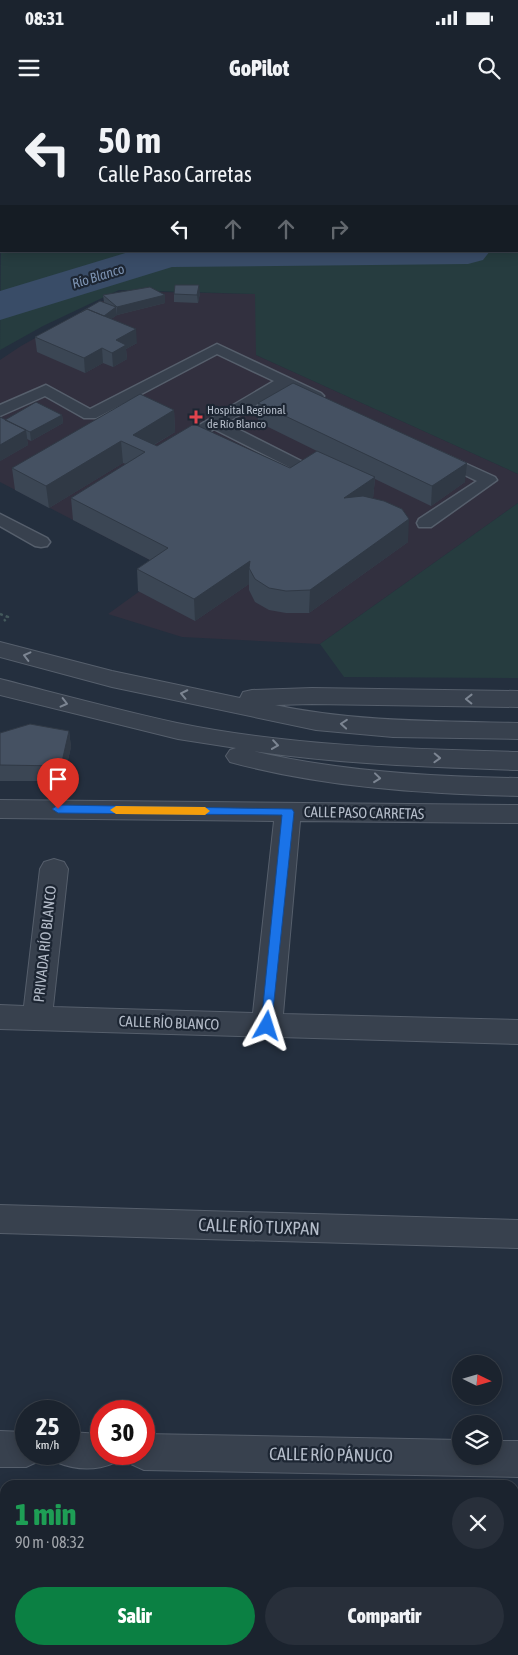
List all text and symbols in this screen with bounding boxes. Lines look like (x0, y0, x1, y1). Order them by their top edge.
text: 08:31 (25, 7, 64, 29)
icon: menu (15, 54, 43, 82)
icon: search (475, 54, 503, 82)
text: GoPilot (229, 55, 289, 81)
icon: left (15, 120, 80, 185)
text: 50 m (98, 120, 161, 160)
text: Calle Paso Carretas (98, 161, 252, 187)
icon: left (166, 215, 194, 243)
icon: ahead (219, 215, 247, 243)
icon: ahead (272, 215, 300, 243)
icon: right (325, 215, 353, 243)
water label: Río Blanco (70, 260, 127, 292)
place label: Hospital Regional de Río Blanco (207, 403, 287, 431)
marker: Hospital Regional de Río Blanco (189, 410, 203, 424)
one-way arrow (22, 651, 31, 662)
one-way arrow (180, 689, 189, 700)
one-way arrow (465, 693, 473, 704)
one-way arrow (60, 697, 69, 708)
one-way arrow (340, 719, 348, 730)
one-way arrow (270, 740, 279, 750)
one-way arrow (434, 753, 441, 763)
pin (37, 758, 79, 809)
icon: arrive (44, 765, 72, 793)
one-way arrow (373, 772, 381, 783)
street label: CALLE PASO CARRETAS (304, 803, 424, 822)
street label: PRIVADA RÍO BLANCO (30, 884, 59, 1003)
position arrow (240, 999, 292, 1051)
street label: CALLE RÍO BLANCO (118, 1012, 220, 1033)
street label: CALLE RÍO TUXPAN (198, 1214, 320, 1239)
north arrow (452, 1355, 502, 1405)
map controls (452, 1355, 502, 1465)
speed limit sign: 30 (90, 1400, 155, 1465)
text: 25 (36, 1412, 59, 1440)
button: layers (452, 1415, 502, 1465)
text: km/h (36, 1438, 59, 1452)
street label: CALLE RÍO PÁNUCO (269, 1443, 393, 1466)
text: 1 min (15, 1497, 76, 1531)
button: close (452, 1497, 504, 1549)
text: 90 m · 08:32 (15, 1533, 85, 1551)
button: Salir (15, 1587, 255, 1645)
button: Compartir (265, 1587, 504, 1645)

